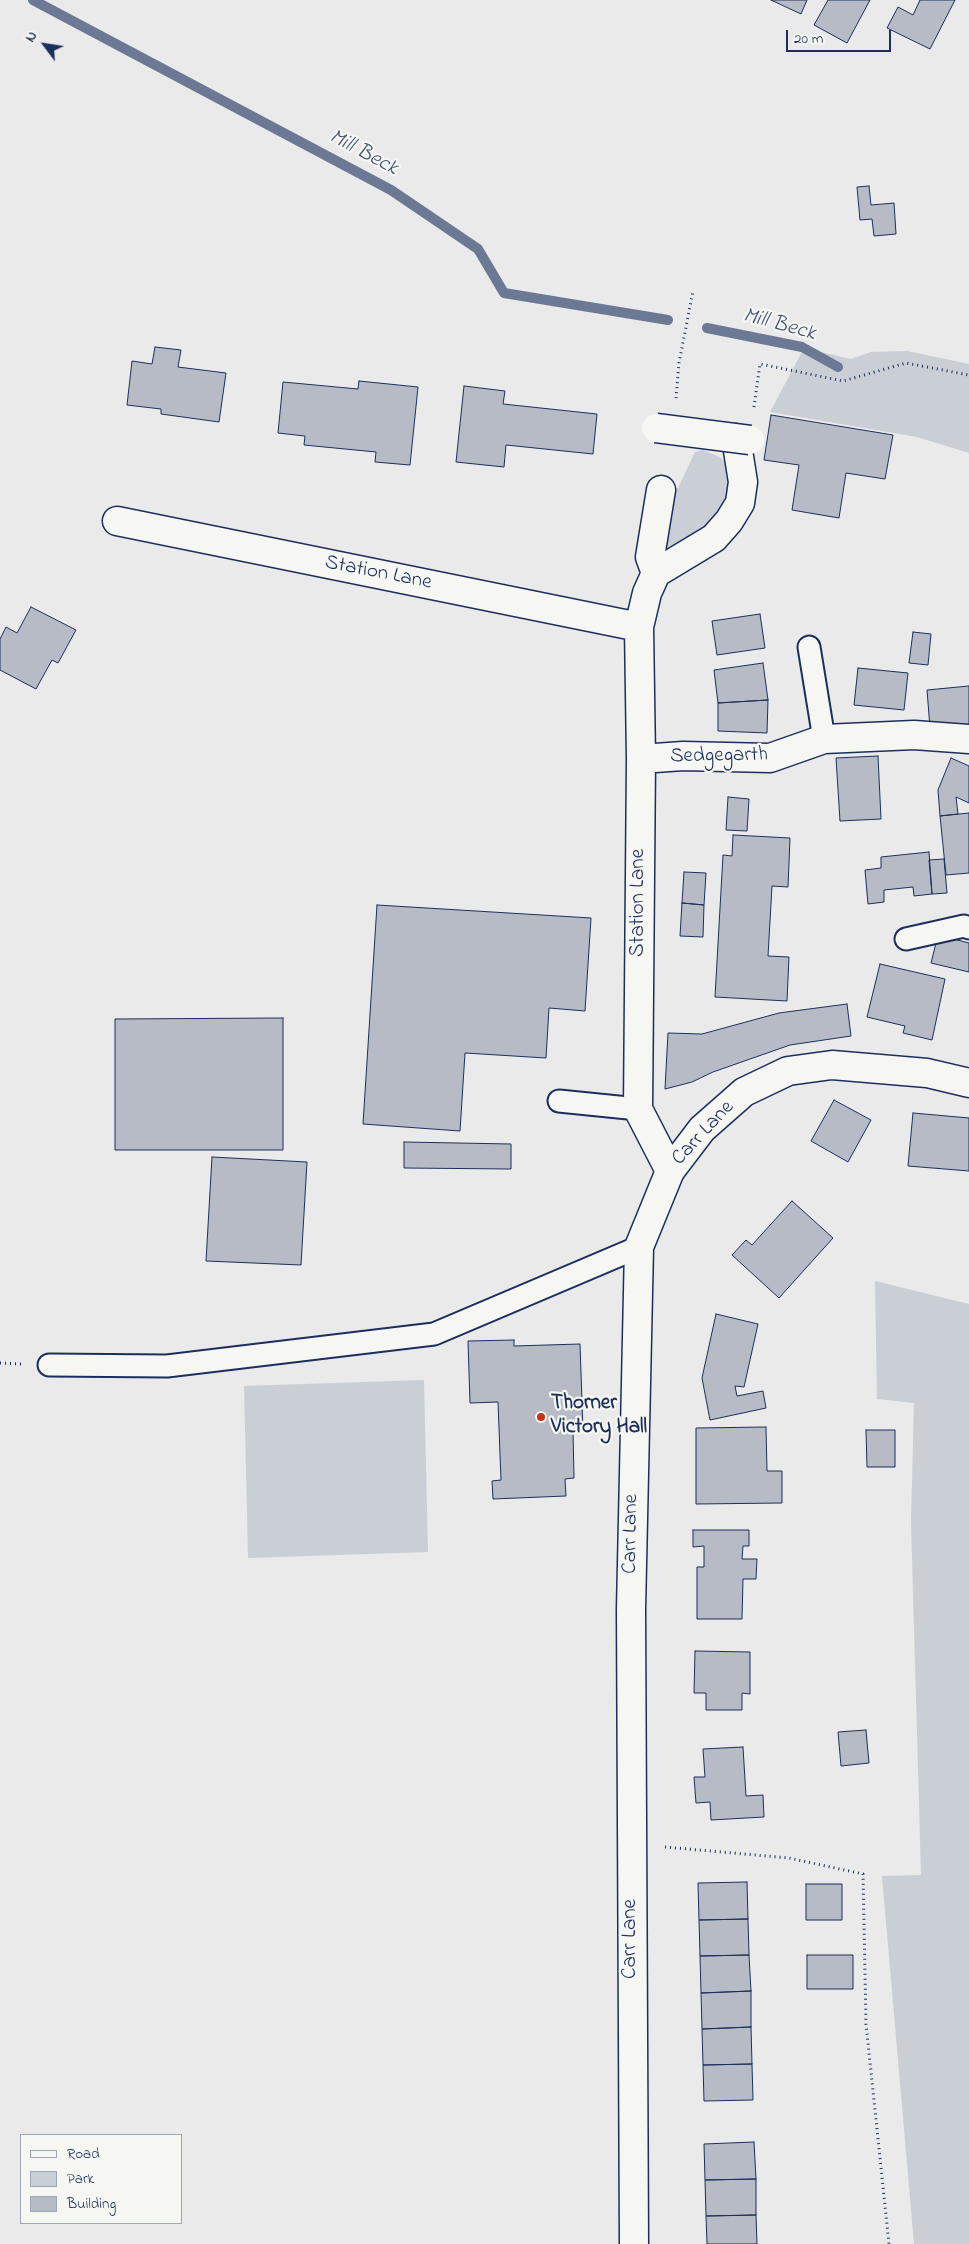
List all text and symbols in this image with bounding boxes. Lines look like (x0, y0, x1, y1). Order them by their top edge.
north arrow (20, 20, 70, 70)
scale bar (789, 20, 894, 52)
text: N (20, 28, 43, 46)
text: 20 m (794, 28, 823, 50)
water label: Mill Beck (324, 125, 402, 183)
water label: Mill Beck (740, 304, 818, 348)
street label: Station Lane (323, 551, 433, 597)
street label: Sedgegarth (670, 744, 768, 770)
street label: Station Lane (627, 849, 653, 957)
street label: Carr Lane (668, 1096, 740, 1172)
place label: Thorner Victory Hall (551, 1392, 647, 1442)
marker: Thorner Victory Hall (535, 1411, 547, 1423)
street label: Carr Lane (619, 1494, 645, 1574)
street label: Carr Lane (619, 1899, 645, 1979)
legend (20, 2134, 182, 2224)
text: Road (67, 2143, 100, 2165)
text: Park (67, 2168, 94, 2190)
text: Building (67, 2193, 116, 2215)

